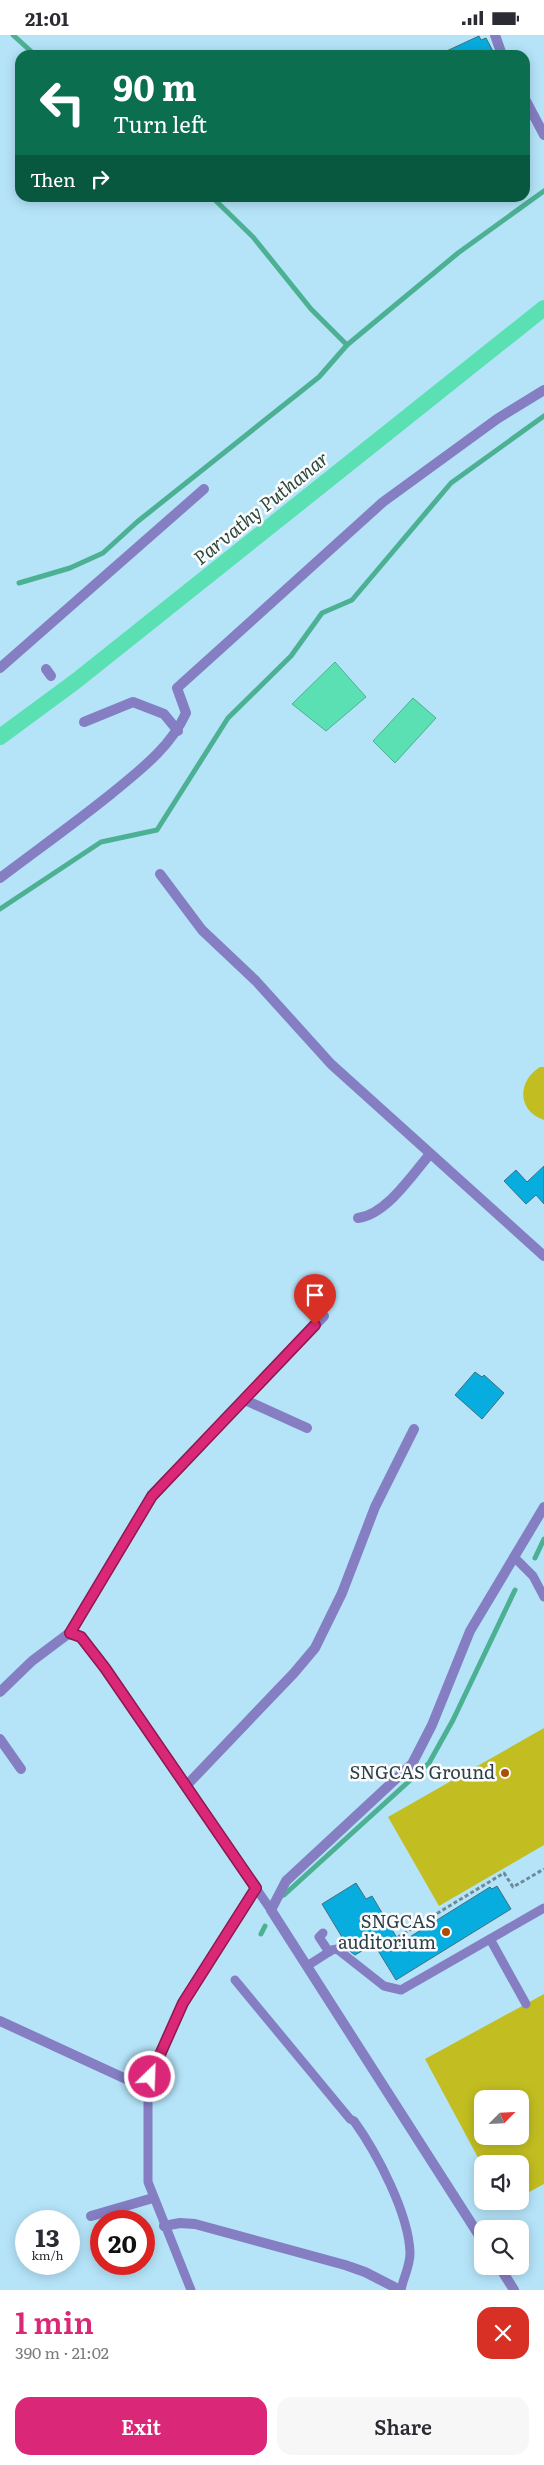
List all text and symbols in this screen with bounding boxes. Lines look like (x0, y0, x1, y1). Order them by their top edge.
text: 21:01 (25, 4, 69, 32)
text: 90 m (113, 60, 197, 112)
icon: left (30, 70, 95, 135)
text: Turn left (113, 107, 207, 140)
text: Then (30, 165, 76, 193)
icon: right (86, 165, 114, 193)
water label: Parvathy Puthanar (187, 444, 334, 571)
pin (294, 1274, 336, 1325)
icon: arrive (301, 1281, 329, 1309)
place label: SNGCAS Ground (350, 1758, 495, 1785)
marker: SNGCAS Ground (499, 1767, 511, 1779)
place label: SNGCAS auditorium (338, 1907, 436, 1955)
marker: SNGCAS auditorium (440, 1926, 452, 1938)
position arrow (123, 2050, 175, 2102)
north arrow (474, 2090, 529, 2145)
map controls (474, 2090, 529, 2275)
button: sound (474, 2155, 529, 2210)
speed limit sign: 20 (90, 2210, 155, 2275)
text: 13 (35, 2218, 60, 2255)
button: search (474, 2220, 529, 2275)
text: km/h (32, 2246, 63, 2264)
text: 1 min (15, 2299, 94, 2343)
button: close (477, 2307, 529, 2359)
text: 390 m · 21:02 (15, 2340, 109, 2364)
button: Exit (15, 2397, 267, 2455)
button: Share (277, 2397, 529, 2455)

